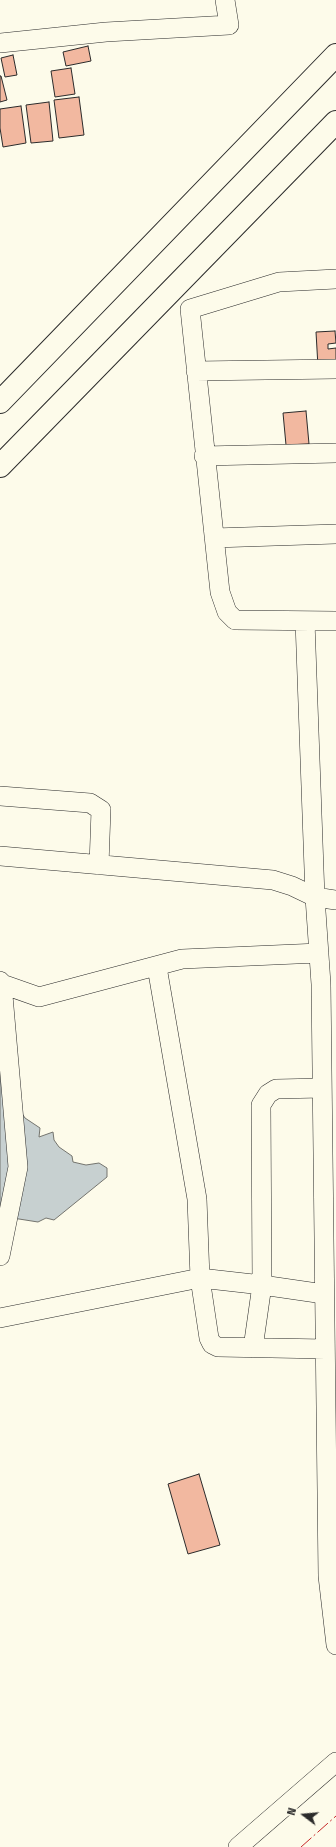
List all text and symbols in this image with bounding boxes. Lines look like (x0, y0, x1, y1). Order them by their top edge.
north arrow (284, 1795, 324, 1835)
text: N (285, 1806, 299, 1817)

